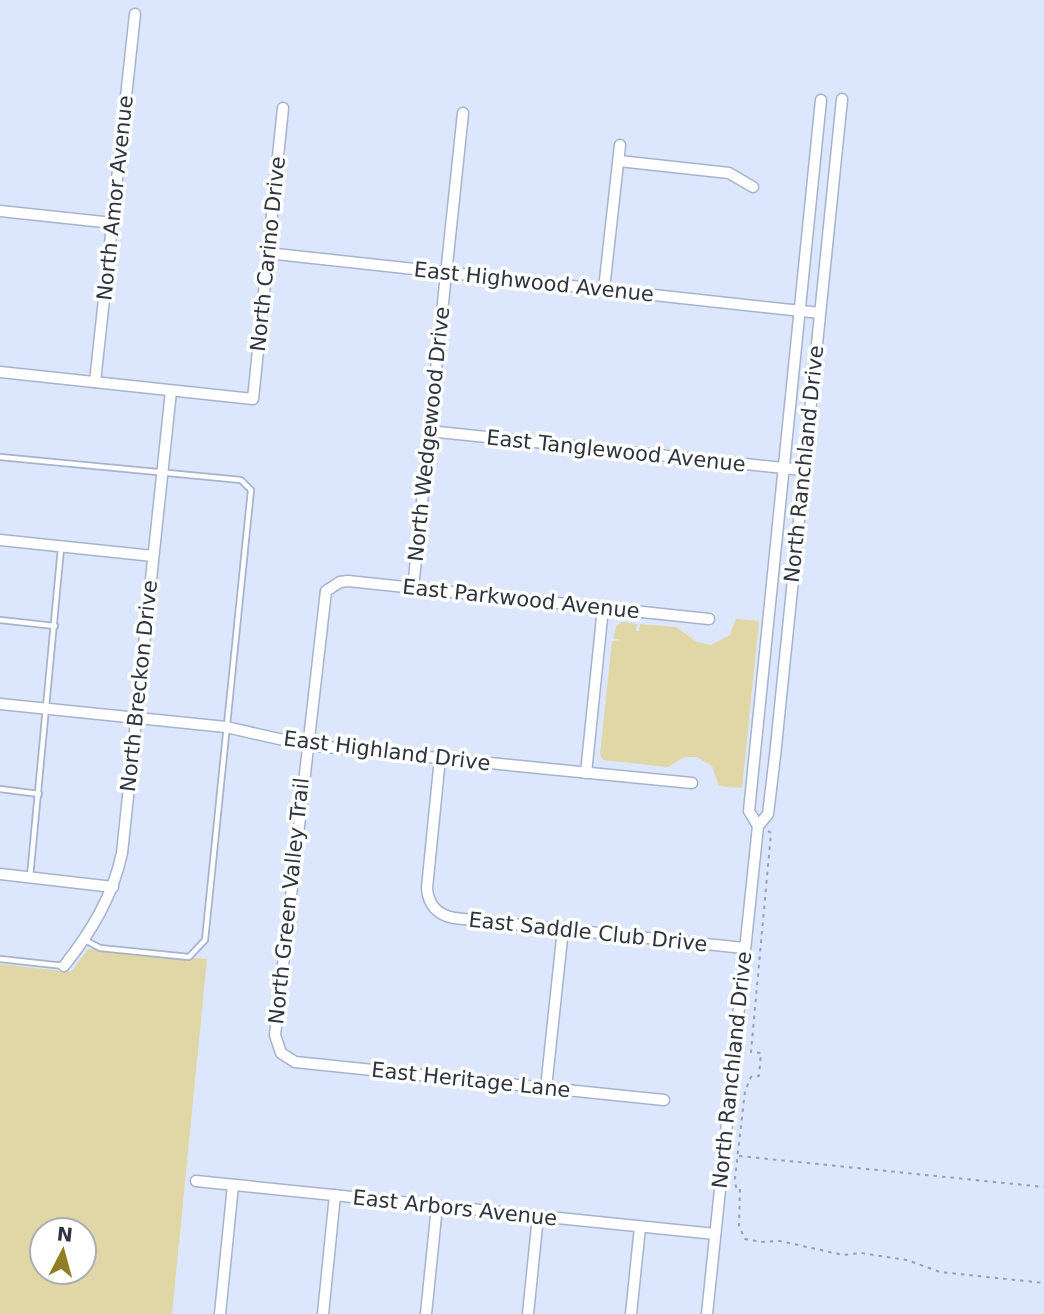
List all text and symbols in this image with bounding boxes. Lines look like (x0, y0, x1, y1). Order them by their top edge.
street label: North Amor Avenue (92, 94, 138, 302)
street label: North Carino Drive (246, 155, 290, 353)
street label: East Highwood Avenue (413, 257, 655, 307)
street label: North Wedgewood Drive (404, 305, 454, 563)
street label: North Ranchland Drive (780, 344, 828, 584)
street label: East Tanglewood Avenue (485, 425, 747, 477)
street label: East Parkwood Avenue (401, 575, 641, 623)
street label: North Breckon Drive (116, 579, 162, 793)
street label: East Highland Drive (282, 726, 492, 776)
street label: North Green Valley Trail (264, 776, 314, 1026)
street label: East Saddle Club Drive (467, 908, 709, 956)
street label: North Ranchland Drive (708, 950, 756, 1190)
street label: East Heritage Lane (370, 1058, 572, 1102)
street label: East Arbors Avenue (352, 1185, 558, 1231)
north arrow (28, 1216, 98, 1286)
text: N (56, 1222, 74, 1246)

